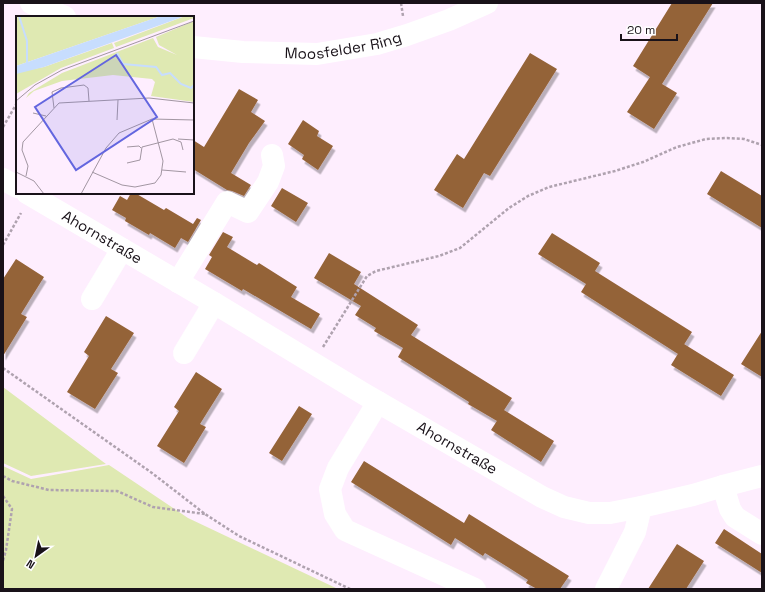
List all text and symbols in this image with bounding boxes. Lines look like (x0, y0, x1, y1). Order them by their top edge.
inset map (16, 16, 194, 194)
scale bar (621, 16, 677, 42)
text: 20 m (627, 22, 655, 38)
street label: Moosfelder Ring (284, 27, 404, 63)
street label: Ahornstraße (59, 206, 146, 268)
street label: Ahornstraße (414, 417, 501, 478)
north arrow (16, 536, 56, 576)
text: N (24, 557, 37, 572)

